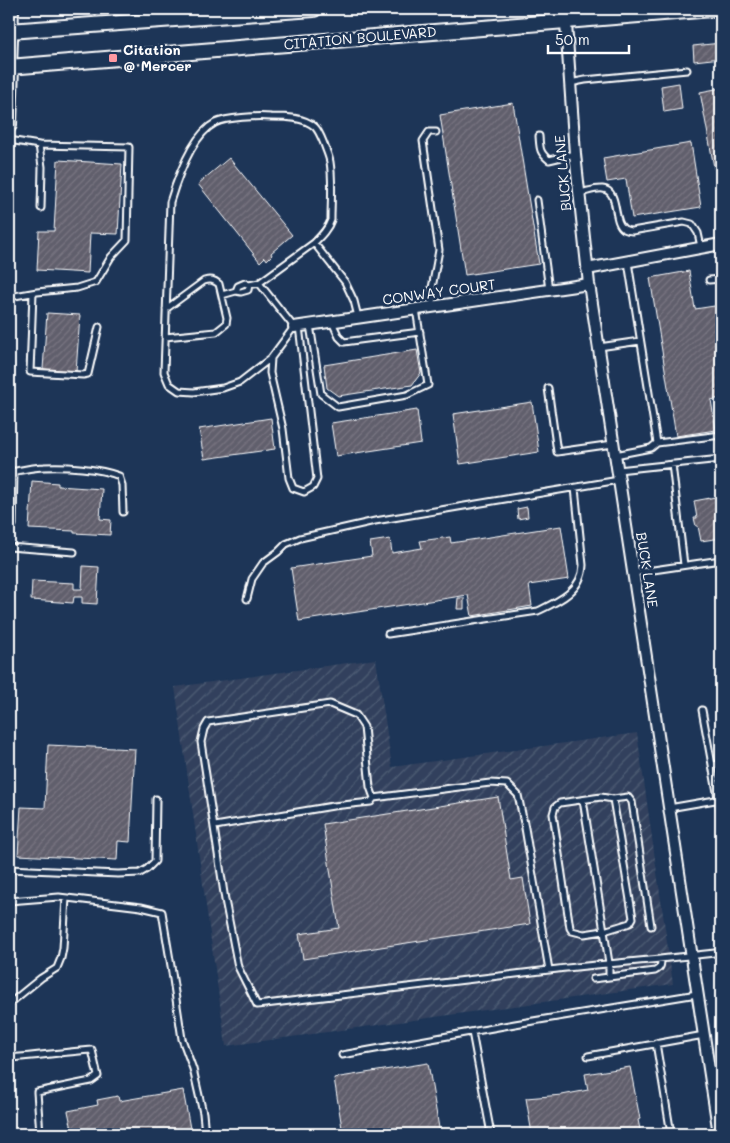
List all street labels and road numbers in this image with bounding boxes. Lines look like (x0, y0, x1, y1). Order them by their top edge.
street label: CITATION BOULEVARD (283, 21, 437, 54)
street label: BUCK LANE (550, 134, 575, 212)
street label: CONWAY COURT (381, 274, 497, 309)
street label: BUCK LANE (632, 531, 663, 609)

